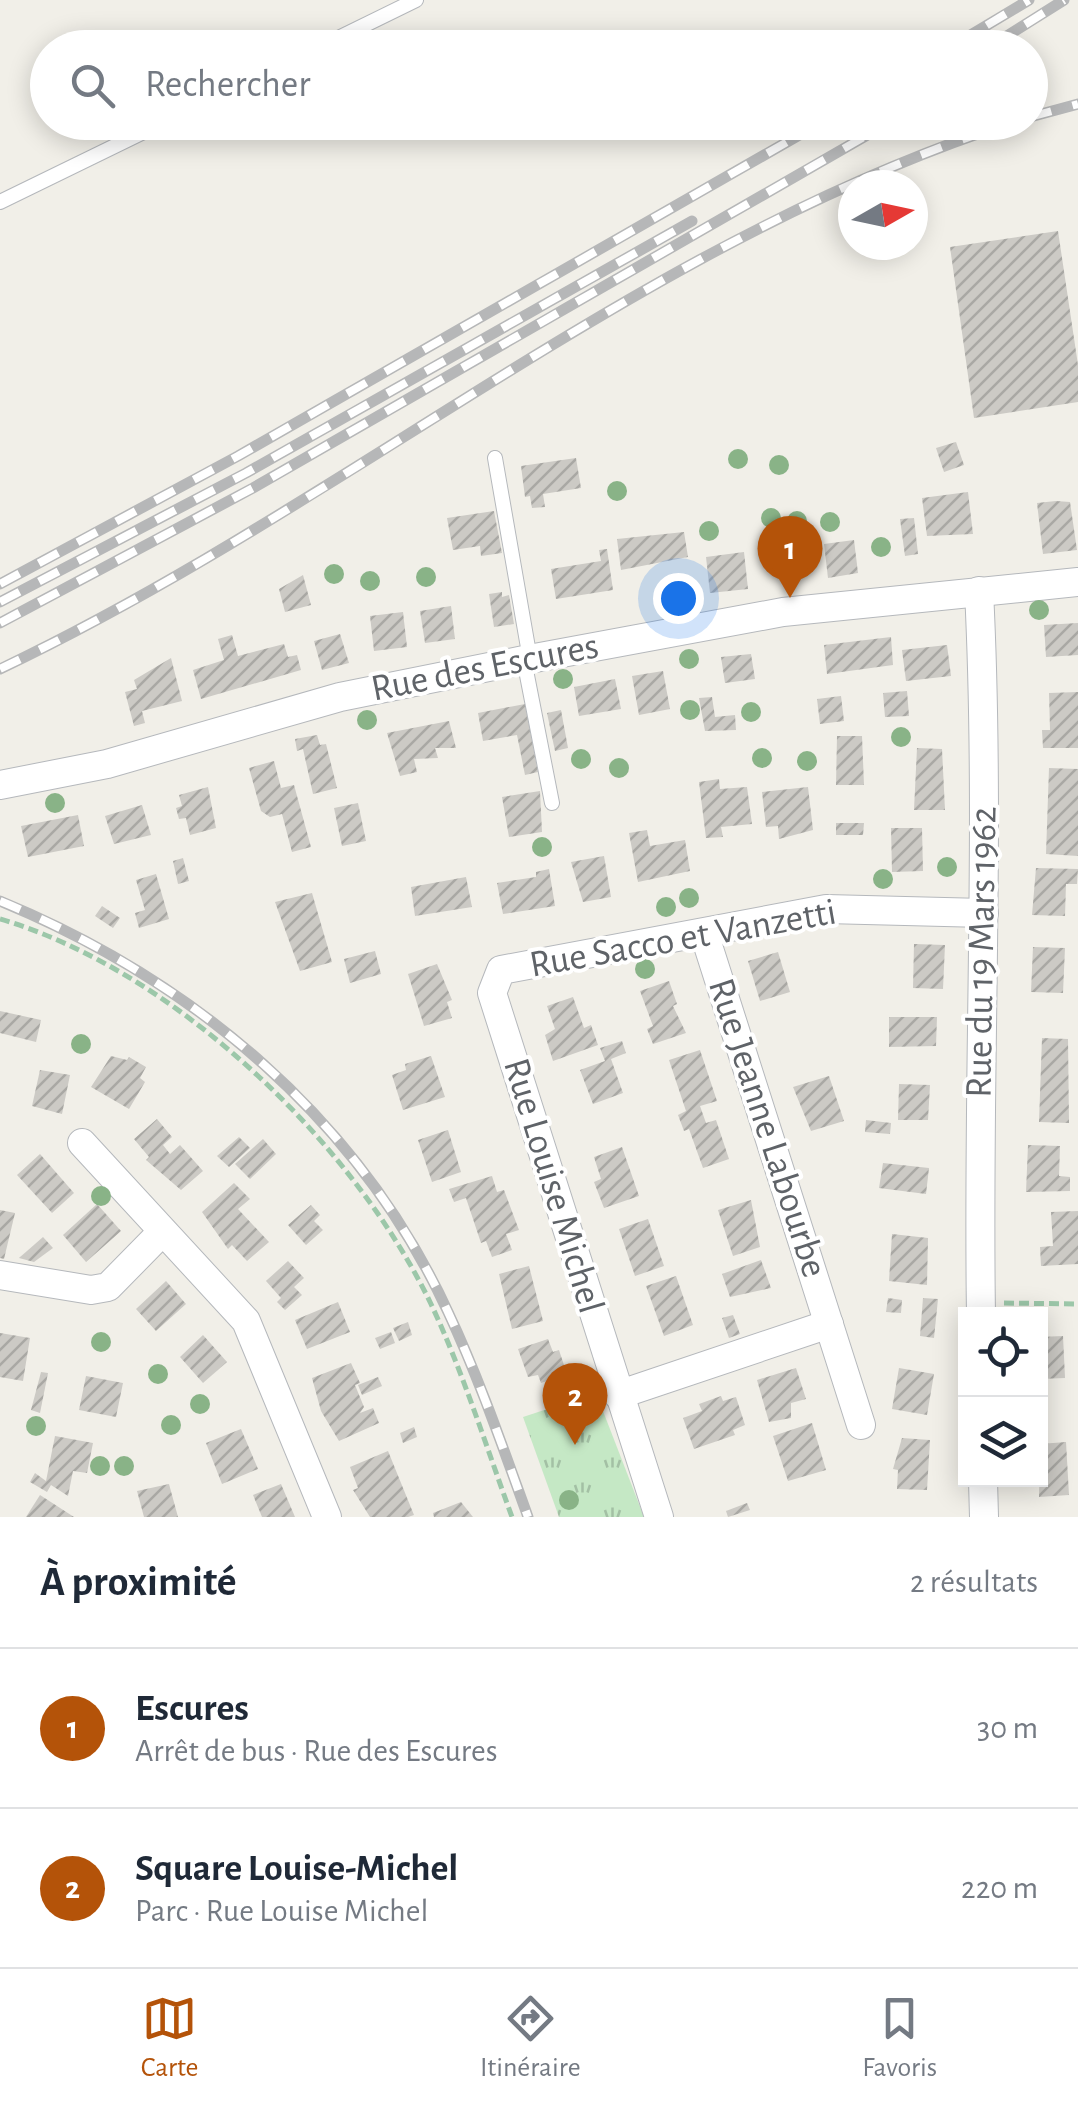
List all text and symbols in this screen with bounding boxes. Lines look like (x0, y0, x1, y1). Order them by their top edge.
search box (30, 30, 1048, 140)
icon: search (65, 58, 120, 113)
text: Rechercher (145, 66, 311, 104)
north arrow (838, 170, 928, 260)
pin: 1 (758, 516, 822, 598)
your location (653, 573, 704, 624)
street label: Rue des Escures (368, 627, 602, 709)
street label: Rue du 19 Mars 1962 (960, 806, 1004, 1098)
street label: Rue Sacco et Vanzetti (527, 893, 839, 985)
street label: Rue Jeanne Labourbe (701, 974, 833, 1282)
street label: Rue Louise Michel (496, 1054, 610, 1318)
map controls (958, 1307, 1048, 1487)
button: locate (958, 1307, 1048, 1397)
pin: 2 (542, 1362, 608, 1445)
button: layers (958, 1397, 1048, 1487)
text: À proximité (40, 1561, 237, 1603)
text: 2 résultats (910, 1566, 1038, 1598)
text: Escures (135, 1690, 249, 1728)
text: 1 (67, 1712, 78, 1744)
text: 30 m (977, 1712, 1038, 1744)
text: Arrêt de bus · Rue des Escures (135, 1735, 498, 1767)
text: Square Louise-Michel (135, 1850, 458, 1888)
text: 2 (65, 1872, 80, 1904)
text: 220 m (961, 1872, 1038, 1904)
text: Parc · Rue Louise Michel (135, 1895, 428, 1927)
tab: Carte (141, 1991, 198, 2085)
tab: Itinéraire (480, 1991, 581, 2085)
tab: Favoris (862, 1991, 937, 2085)

